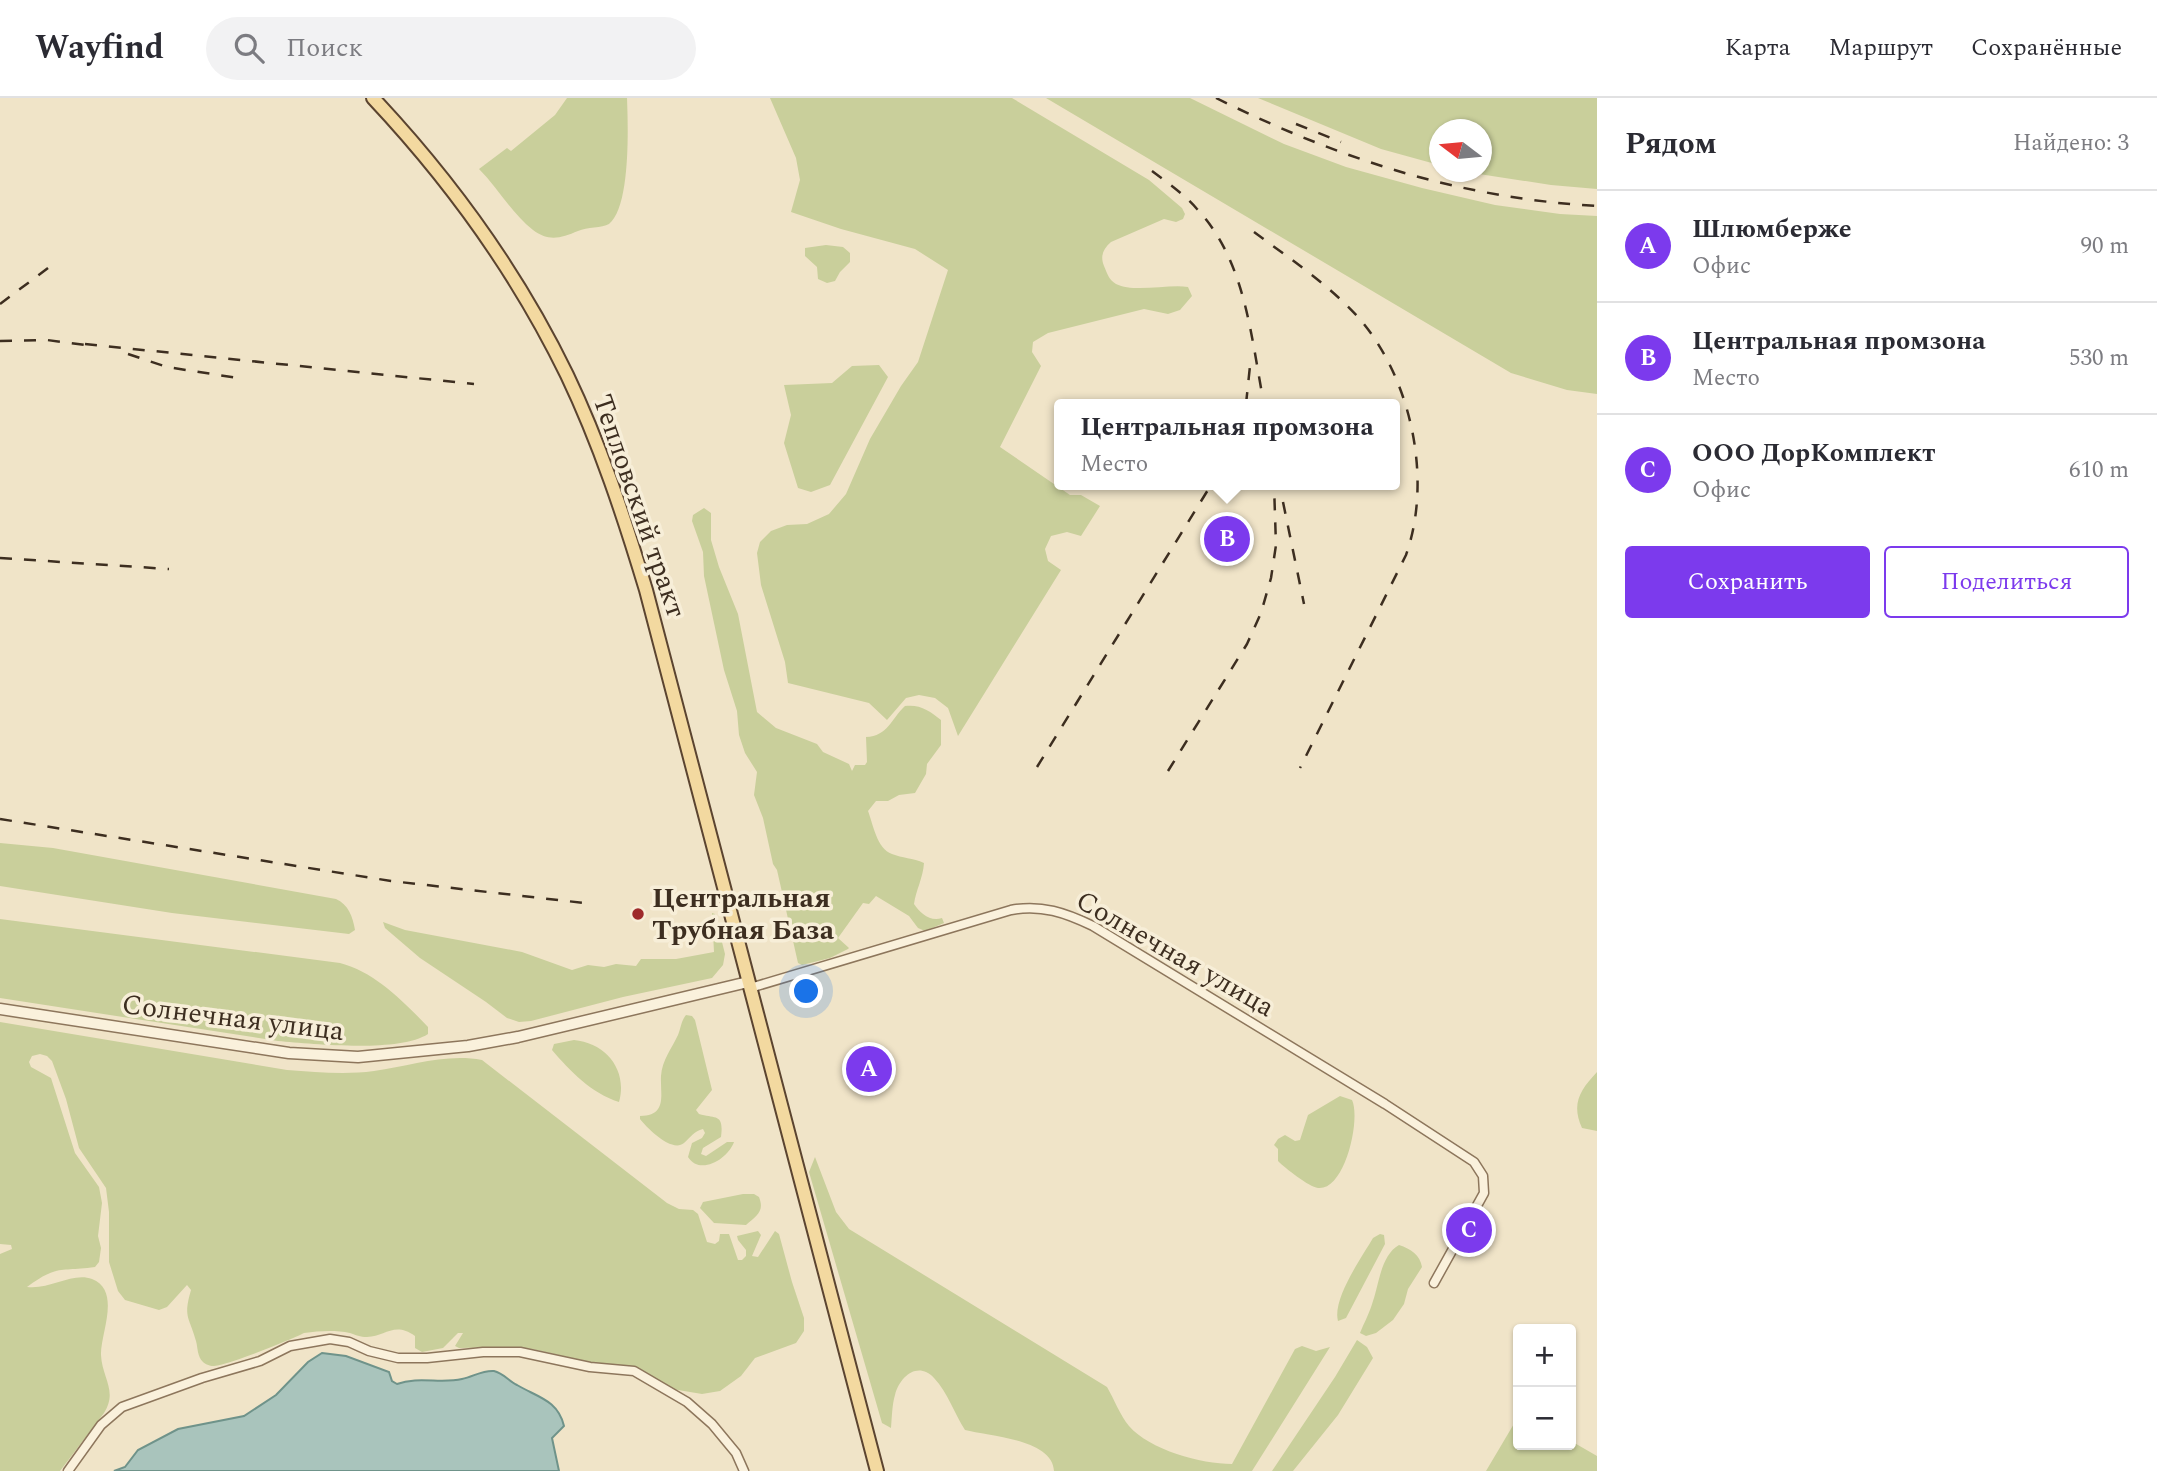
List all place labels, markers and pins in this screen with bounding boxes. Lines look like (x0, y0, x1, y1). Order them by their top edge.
pin: B (1204, 513, 1250, 565)
place label: Центральная Трубная База (652, 877, 835, 952)
marker: Центральная Трубная База (630, 906, 646, 922)
pin: A (846, 1043, 892, 1095)
pin: C (1446, 1204, 1492, 1256)

